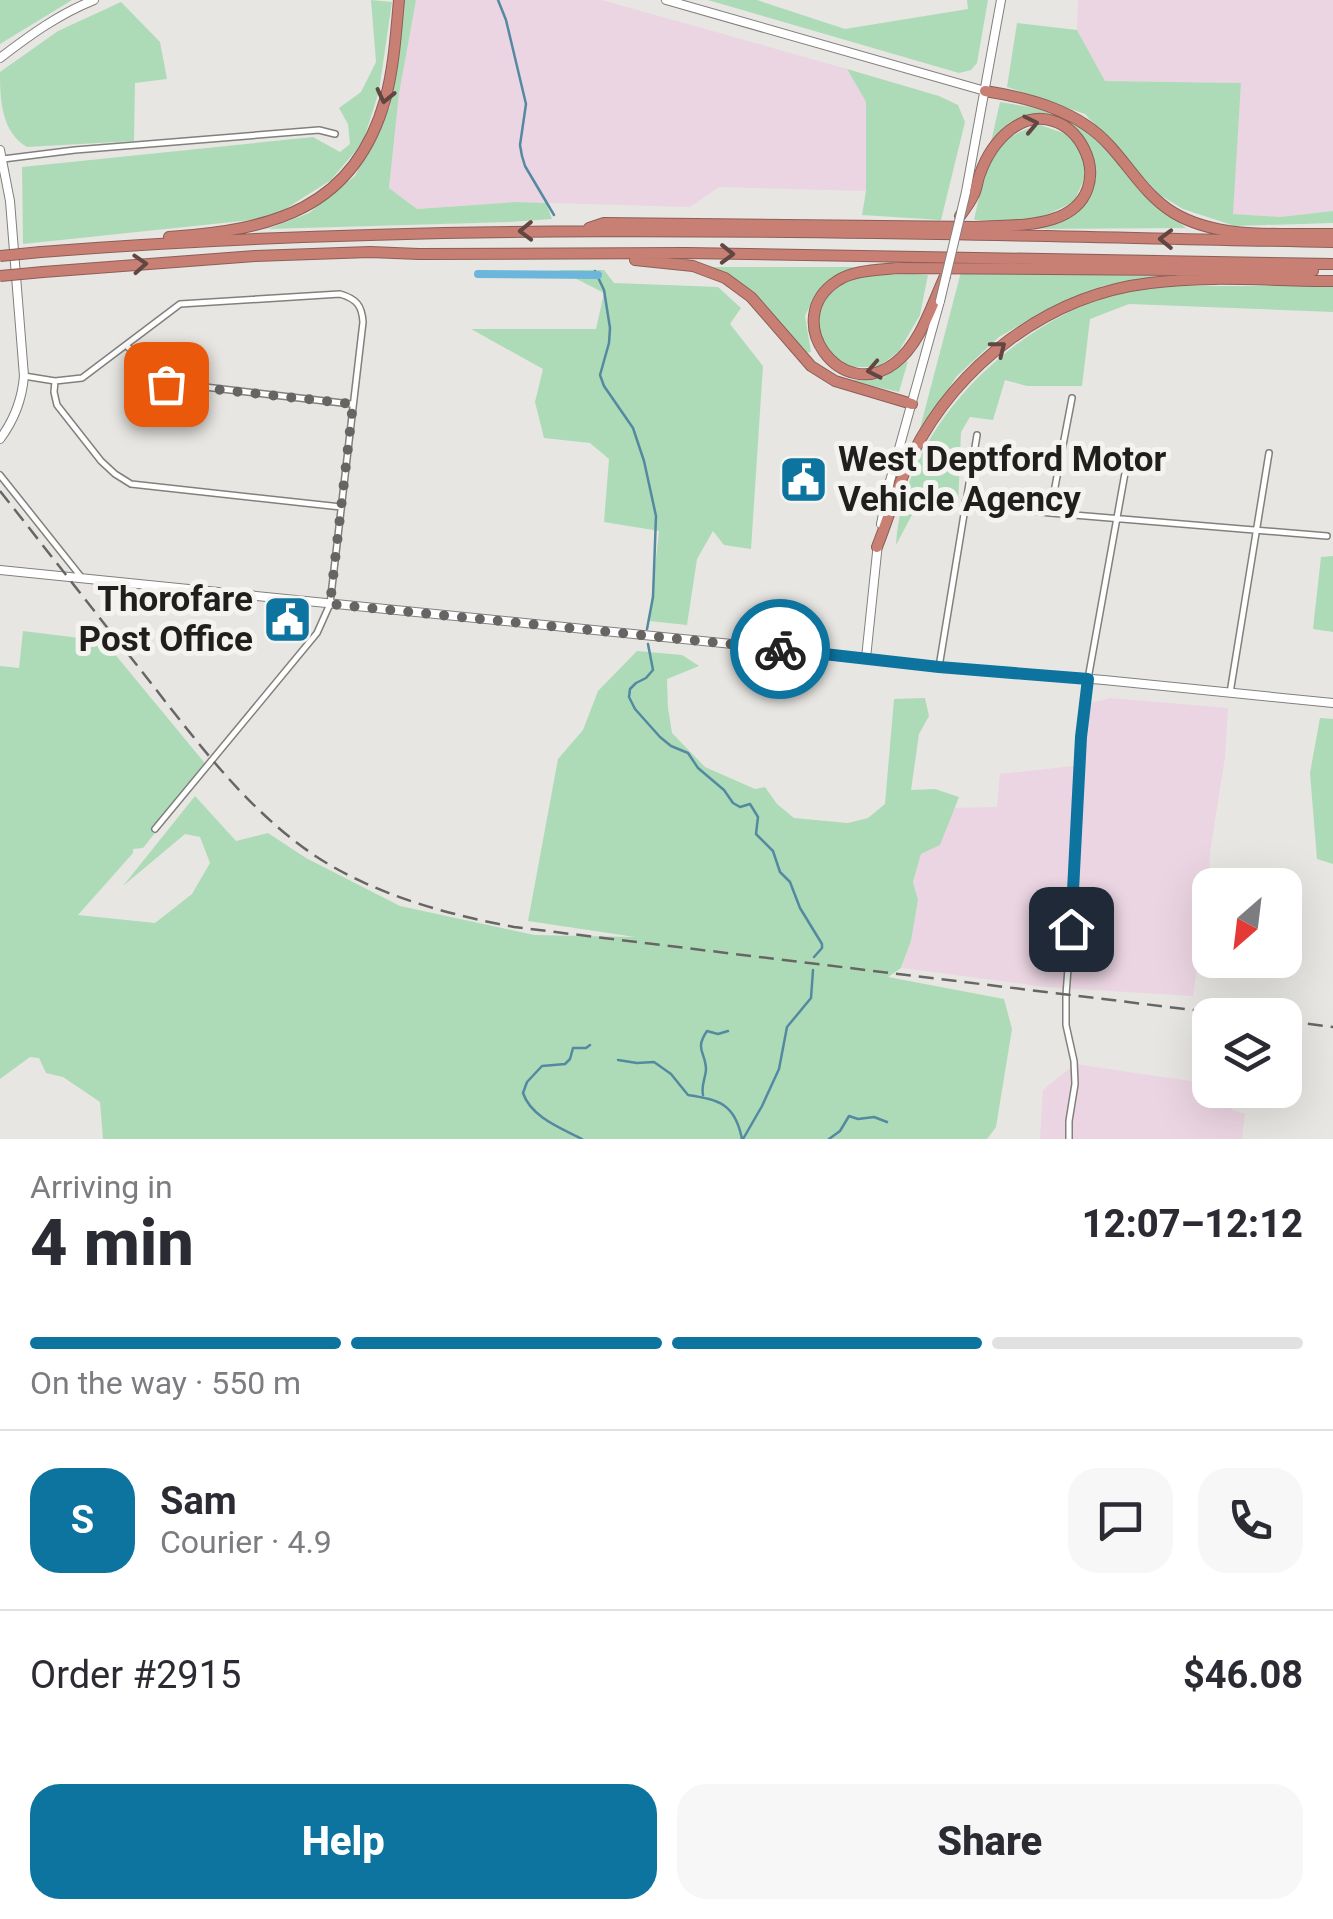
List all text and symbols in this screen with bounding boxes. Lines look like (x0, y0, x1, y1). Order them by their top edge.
one-way arrow (376, 87, 397, 104)
one-way arrow (1022, 115, 1039, 136)
one-way arrow (517, 220, 533, 241)
one-way arrow (1157, 228, 1172, 250)
one-way arrow (720, 243, 735, 265)
one-way arrow (133, 254, 149, 275)
pin (124, 342, 209, 427)
one-way arrow (987, 342, 1005, 360)
icon: bag (139, 357, 194, 412)
one-way arrow (866, 358, 883, 379)
place label: West Deptford Motor Vehicle Agency (838, 439, 1166, 520)
public building icon: West Deptford Motor Vehicle Agency (777, 453, 829, 505)
place label: Thorofare Post Office (79, 579, 253, 660)
public building icon: Thorofare Post Office (262, 593, 314, 645)
courier (730, 599, 830, 699)
icon: bike (753, 622, 808, 677)
north arrow (1192, 868, 1302, 978)
map controls (1192, 868, 1302, 1108)
pin (1029, 887, 1114, 972)
icon: home (1044, 902, 1099, 957)
button: layers (1192, 998, 1302, 1108)
text: Arriving in (30, 1168, 173, 1206)
text: 12:07–12:12 (1082, 1202, 1303, 1246)
text: 4 min (30, 1205, 194, 1281)
text: On the way · 550 m (30, 1364, 301, 1402)
button: chat (1068, 1468, 1173, 1573)
button: phone (1198, 1468, 1303, 1573)
text: Sam (160, 1479, 237, 1523)
text: S (71, 1498, 94, 1542)
text: Courier · 4.9 (160, 1523, 332, 1561)
text: Order #2915 (30, 1653, 241, 1697)
text: $46.08 (1183, 1653, 1303, 1697)
button: Help (30, 1784, 657, 1899)
button: Share (677, 1784, 1303, 1899)

